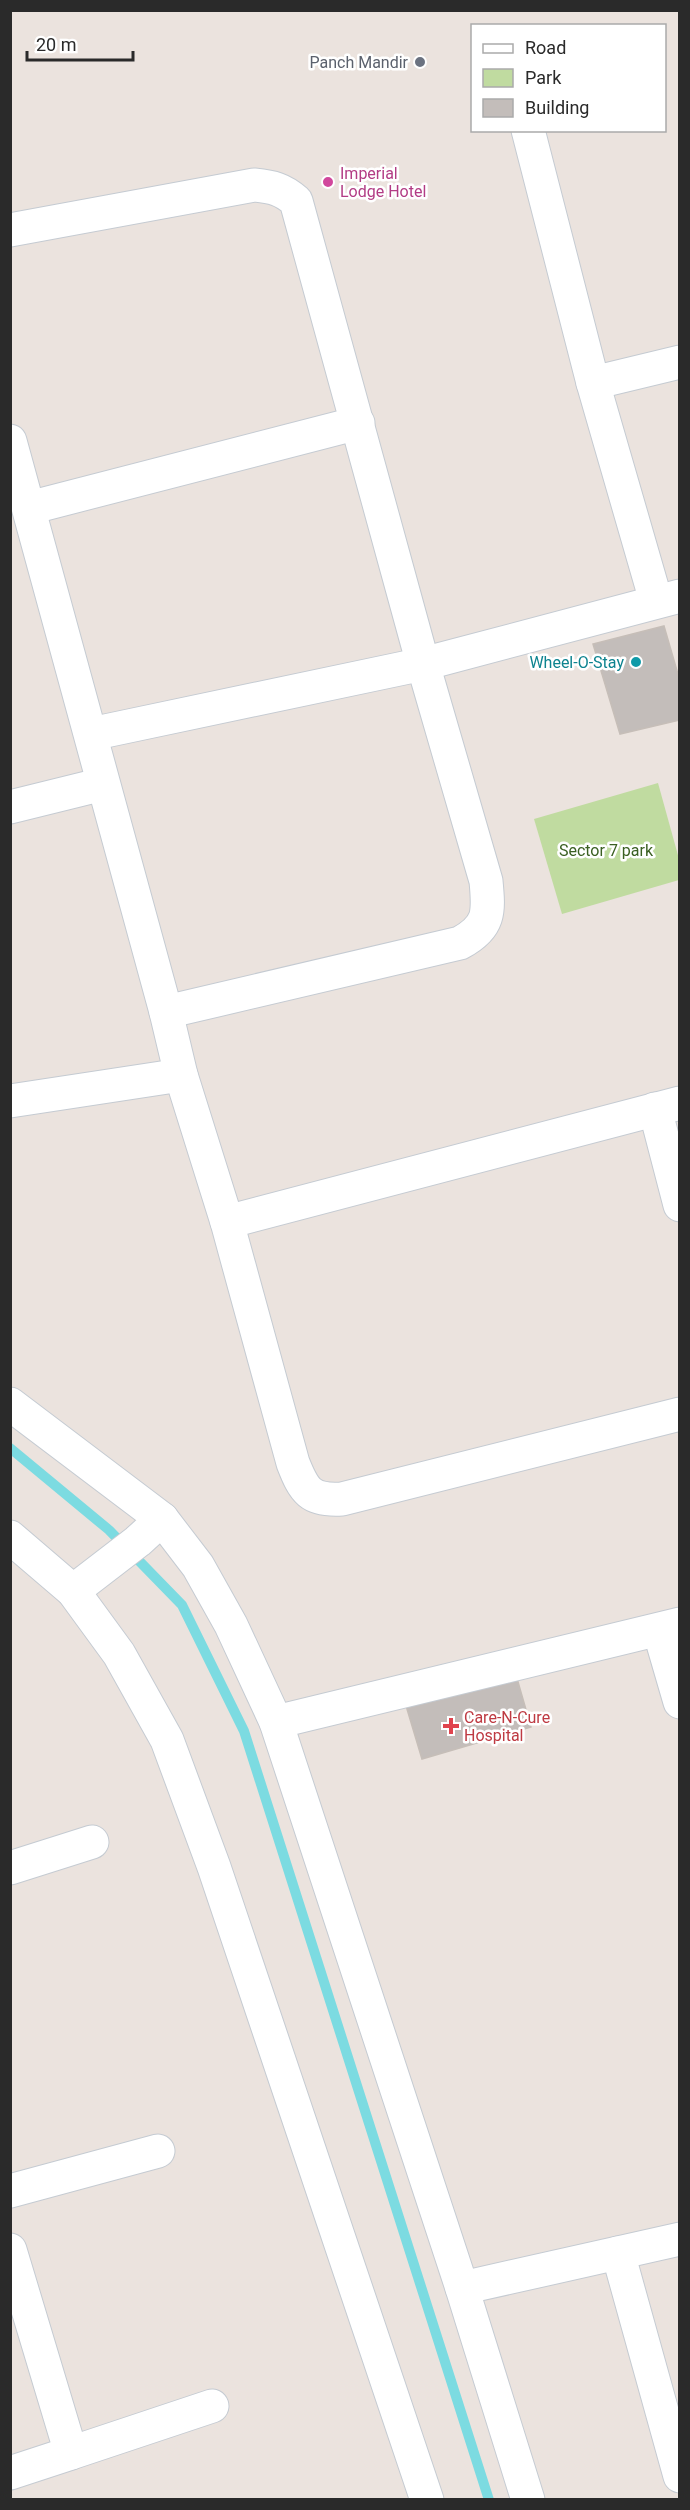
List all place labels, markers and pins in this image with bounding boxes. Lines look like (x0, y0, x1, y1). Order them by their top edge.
place label: Panch Mandir (309, 53, 409, 72)
marker: Panch Mandir (413, 55, 427, 69)
place label: Imperial Lodge Hotel (340, 164, 426, 201)
marker: Imperial Lodge Hotel (321, 175, 335, 189)
place label: Wheel-O-Stay (529, 653, 624, 672)
marker: Wheel-O-Stay (629, 655, 643, 669)
place label: Care-N-Cure Hospital (464, 1708, 550, 1745)
marker: Care-N-Cure Hospital (442, 1717, 460, 1735)

